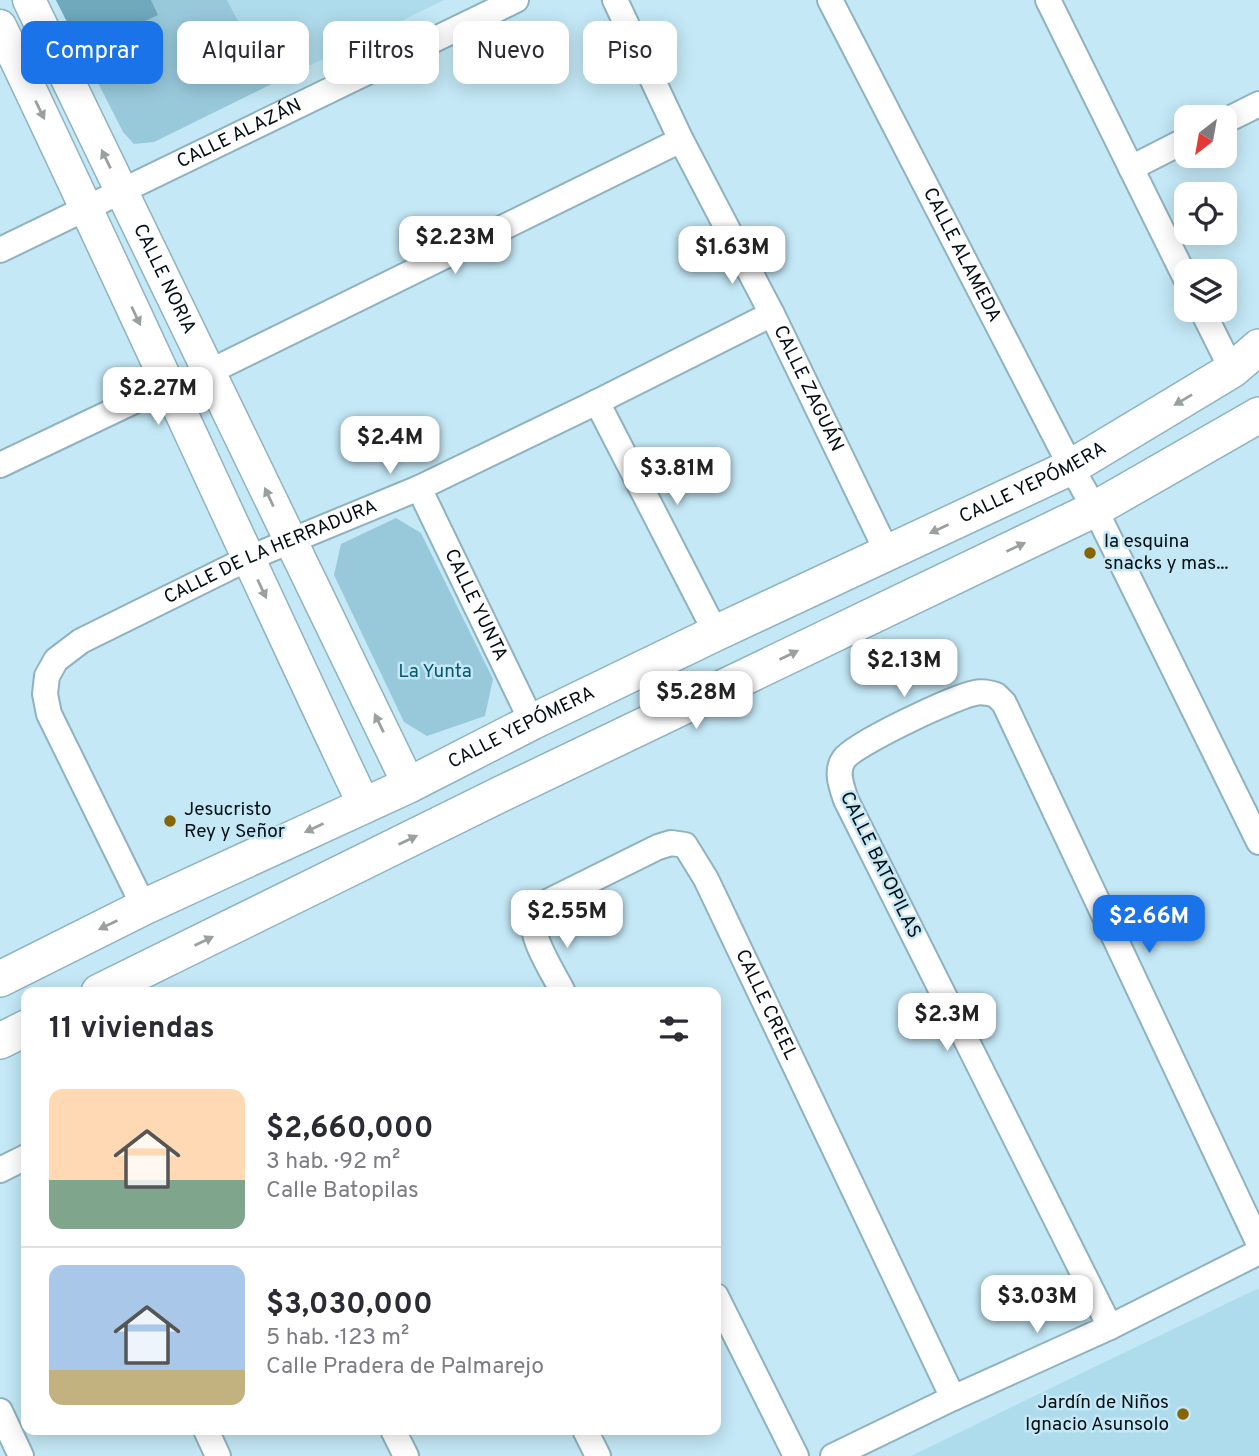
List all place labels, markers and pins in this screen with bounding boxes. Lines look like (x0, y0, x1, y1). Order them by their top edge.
pin: $2.23M (398, 216, 512, 276)
pin: $1.63M (675, 226, 789, 286)
pin: $2.27M (101, 368, 215, 427)
pin: $2.4M (341, 416, 439, 476)
pin: $3.81M (620, 448, 734, 507)
place label: la esquina snacks y mas... (1104, 530, 1229, 576)
marker: la esquina snacks y mas... (1082, 545, 1098, 561)
pin: $2.13M (847, 640, 961, 699)
pin: $5.28M (639, 672, 753, 731)
place label: Jesucristo Rey y Señor (184, 798, 286, 844)
marker: Jesucristo Rey y Señor (162, 813, 178, 829)
pin: $2.55M (510, 890, 624, 950)
pin: $2.66M (1092, 895, 1206, 955)
pin: $2.3M (898, 993, 996, 1053)
pin: $3.03M (980, 1276, 1094, 1335)
place label: Jardín de Niños Ignacio Asunsolo (1025, 1391, 1169, 1437)
marker: Jardín de Niños Ignacio Asunsolo (1175, 1406, 1191, 1422)

